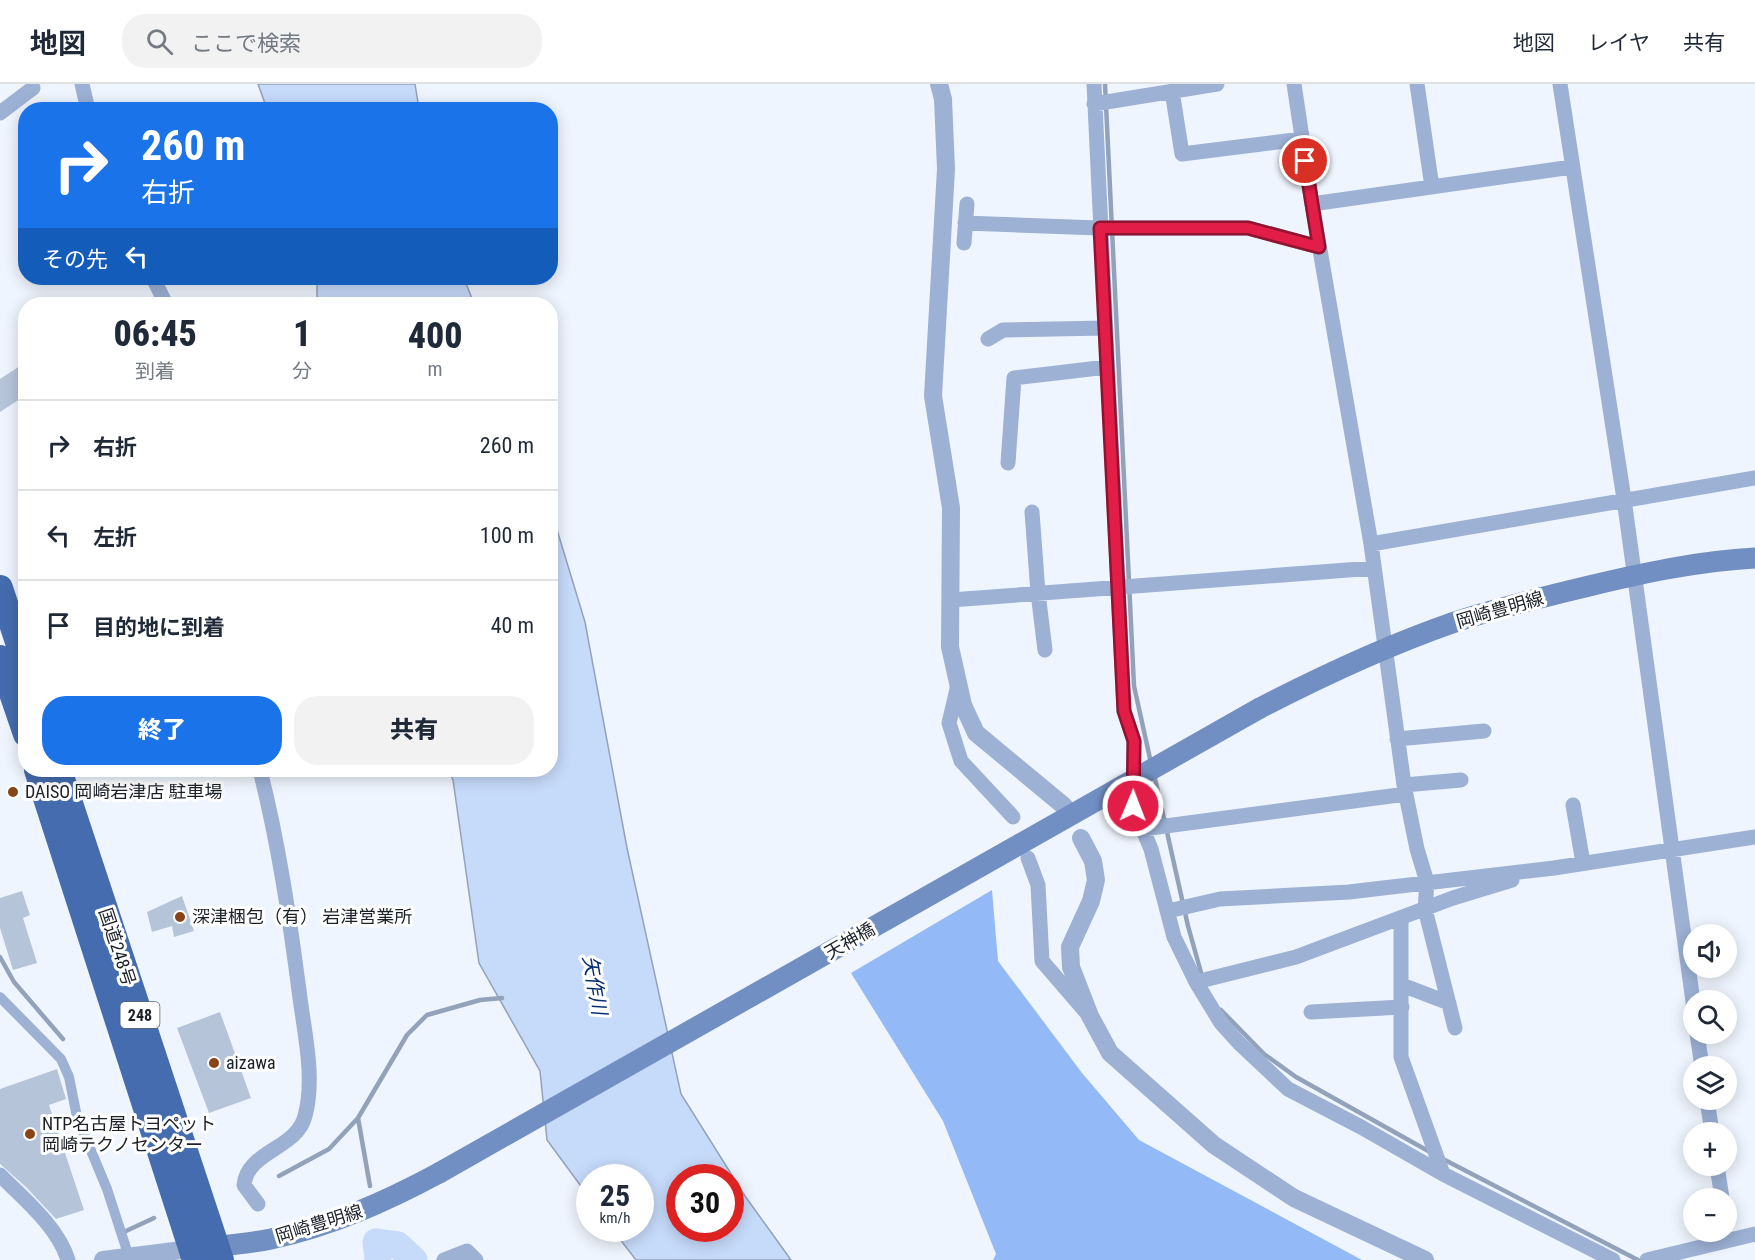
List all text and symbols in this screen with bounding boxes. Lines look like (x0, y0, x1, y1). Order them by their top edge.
search box (122, 14, 542, 68)
icon: search (143, 25, 176, 58)
text: 地図 (30, 27, 86, 60)
text: ここで検索 (191, 31, 301, 56)
text: 地図 (1513, 31, 1555, 55)
text: レイヤ (1588, 31, 1650, 55)
text: 共有 (1683, 31, 1725, 55)
text: 260 m (141, 121, 246, 170)
icon: right (42, 126, 120, 204)
pin (1279, 135, 1330, 186)
icon: arrive (1288, 144, 1321, 177)
text: 右折 (141, 177, 195, 209)
icon: left (120, 240, 153, 273)
text: その先 (42, 247, 108, 272)
text: 06:45 (113, 313, 197, 355)
text: 1 (293, 313, 311, 355)
text: 400 (408, 315, 463, 357)
text: m (428, 357, 443, 381)
text: 到着 (135, 359, 175, 383)
text: 分 (292, 359, 312, 383)
icon: right (42, 429, 75, 462)
text: 260 m (480, 433, 534, 458)
text: 右折 (93, 435, 137, 460)
icon: left (42, 519, 75, 552)
text: 100 m (480, 523, 534, 548)
text: 左折 (93, 525, 137, 550)
street label: 岡崎豊明線 (1454, 587, 1546, 632)
icon: arrive (42, 609, 75, 642)
text: 40 m (491, 613, 534, 638)
text: 目的地に到着 (93, 615, 225, 640)
button: 終了 (42, 696, 282, 765)
button: 共有 (294, 696, 534, 765)
position arrow (1101, 774, 1165, 838)
place label: DAISO 岡崎岩津店 駐車場 (25, 781, 222, 802)
marker: DAISO 岡崎岩津店 駐車場 (6, 785, 20, 799)
street label: 国道248号 (95, 905, 140, 988)
place label: 深津梱包（有） 岩津営業所 (192, 906, 412, 927)
marker: 深津梱包（有） 岩津営業所 (173, 910, 187, 924)
street label: 天神橋 (821, 918, 878, 963)
map controls (1683, 924, 1737, 1242)
button: sound (1683, 924, 1737, 978)
water label: 矢作川 (578, 953, 612, 1019)
button: search (1683, 990, 1737, 1044)
road number: 248 (120, 1002, 160, 1028)
place label: aizawa (226, 1052, 276, 1073)
marker: aizawa (207, 1056, 221, 1070)
button: layers (1683, 1056, 1737, 1110)
place label: NTP名古屋トヨペット 岡崎テクノセンター (42, 1113, 216, 1155)
button: + (1683, 1122, 1737, 1176)
marker: NTP名古屋トヨペット 岡崎テクノセンター (23, 1127, 37, 1141)
speed limit sign: 30 (666, 1164, 744, 1242)
text: 25 (600, 1178, 630, 1213)
button: − (1683, 1188, 1737, 1242)
street label: 岡崎豊明線 (273, 1200, 365, 1247)
text: km/h (600, 1209, 630, 1227)

